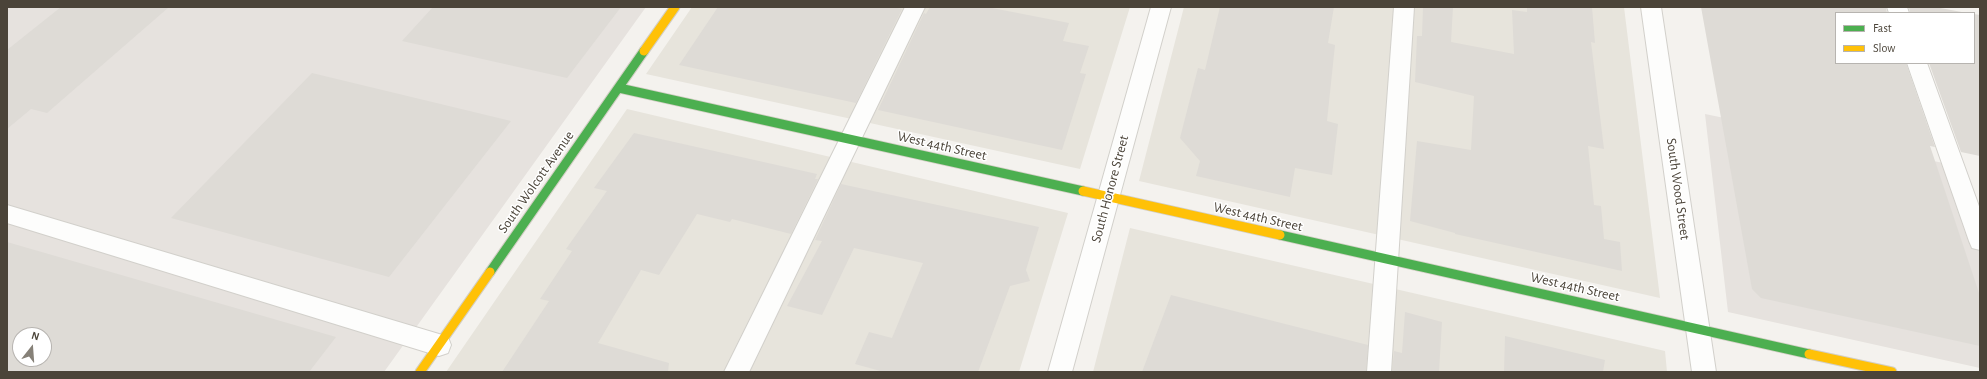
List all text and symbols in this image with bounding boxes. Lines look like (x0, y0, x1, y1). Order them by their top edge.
legend (1835, 12, 1975, 64)
text: Fast (1873, 22, 1892, 34)
text: Slow (1873, 42, 1895, 54)
street label: South Wolcott Avenue (494, 128, 578, 236)
street label: West 44th Street (896, 128, 988, 164)
street label: South Honore Street (1088, 133, 1132, 245)
street label: South Wood Street (1663, 137, 1693, 241)
street label: West 44th Street (1212, 199, 1304, 235)
street label: West 44th Street (1529, 269, 1621, 305)
north arrow (12, 327, 52, 367)
text: N (30, 330, 41, 342)

